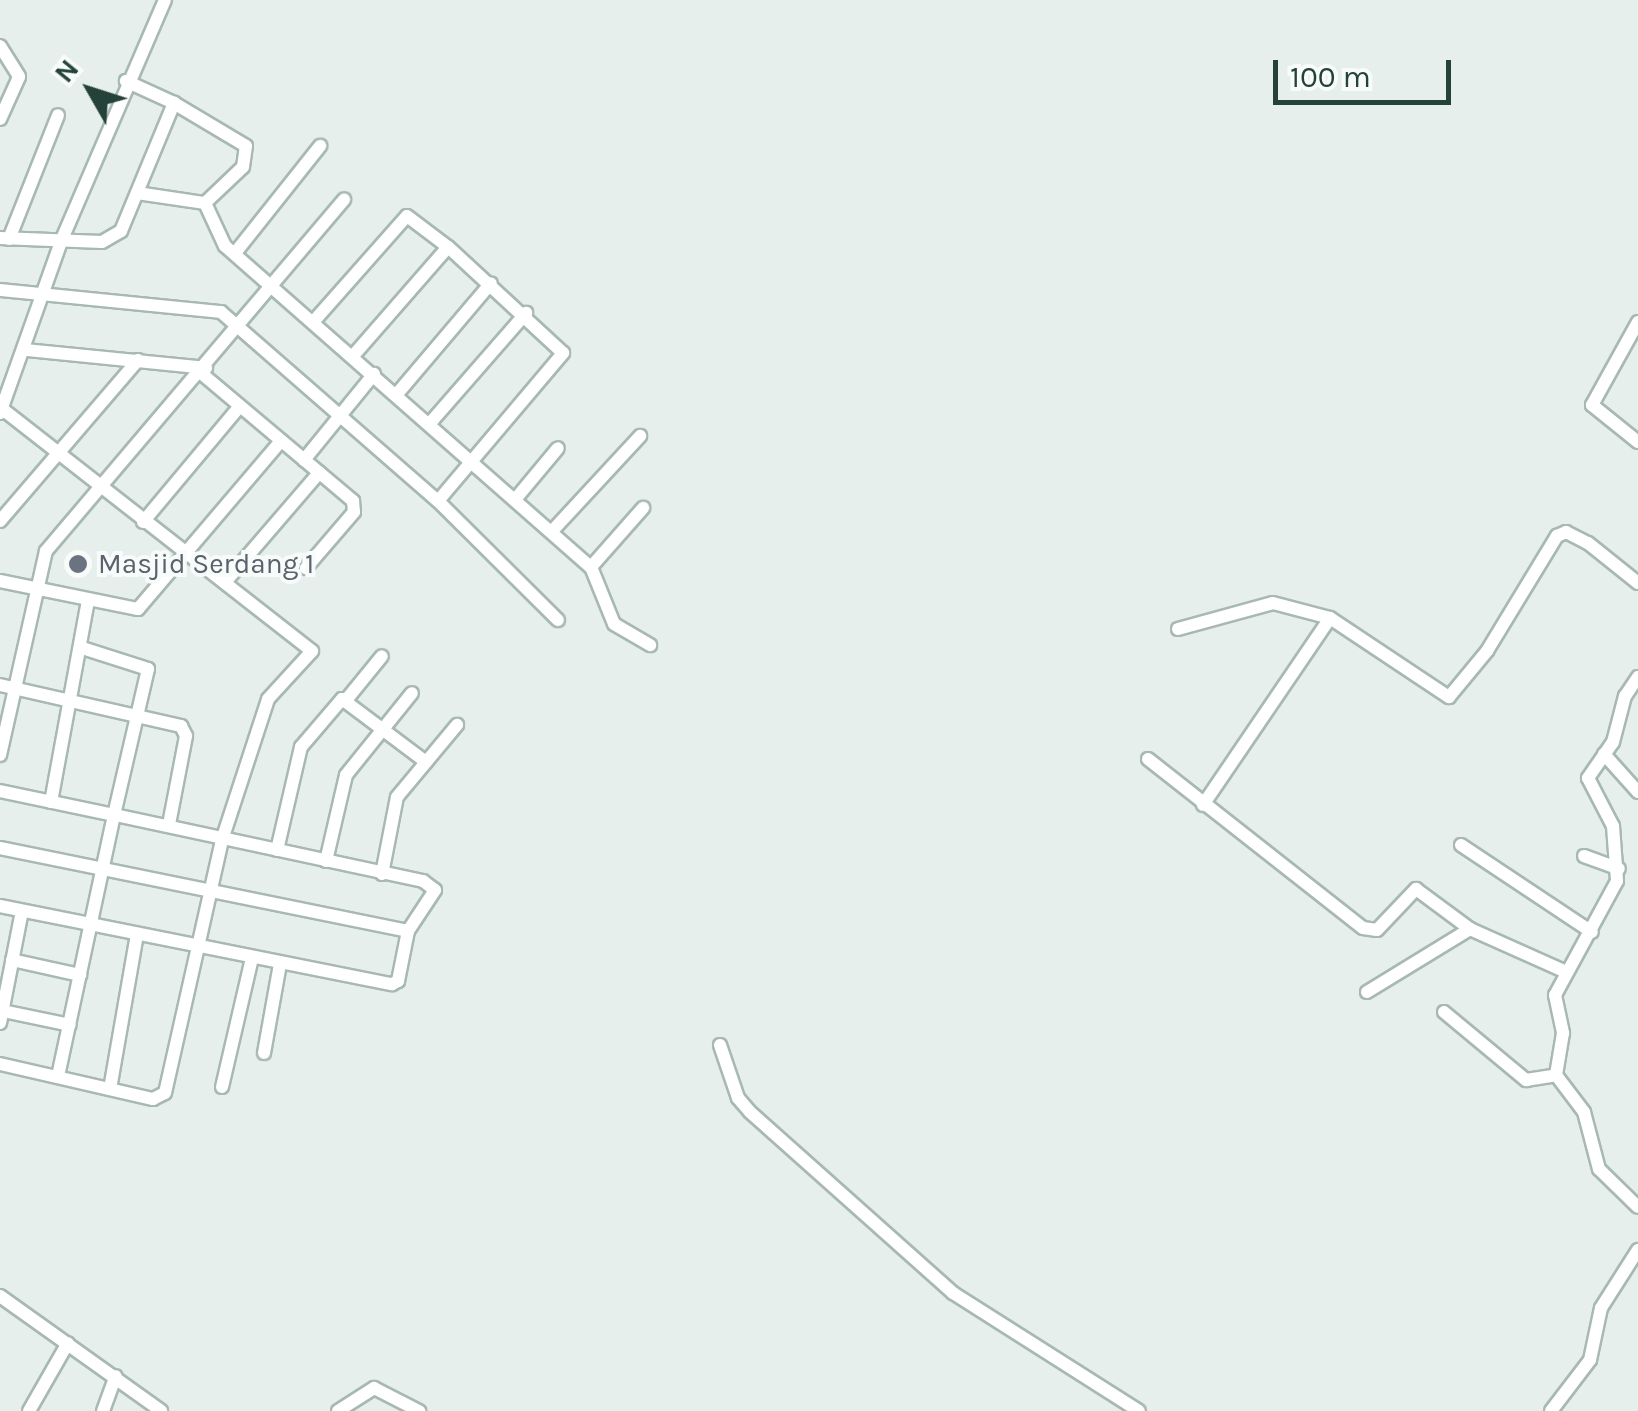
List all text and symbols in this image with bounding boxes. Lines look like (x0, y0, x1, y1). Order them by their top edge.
north arrow (40, 40, 140, 140)
scale bar (1278, 40, 1456, 102)
text: N (47, 53, 85, 89)
text: 100 m (1290, 59, 1371, 95)
place label: Masjid Serdang 1 (98, 547, 314, 581)
marker: Masjid Serdang 1 (67, 553, 89, 575)

